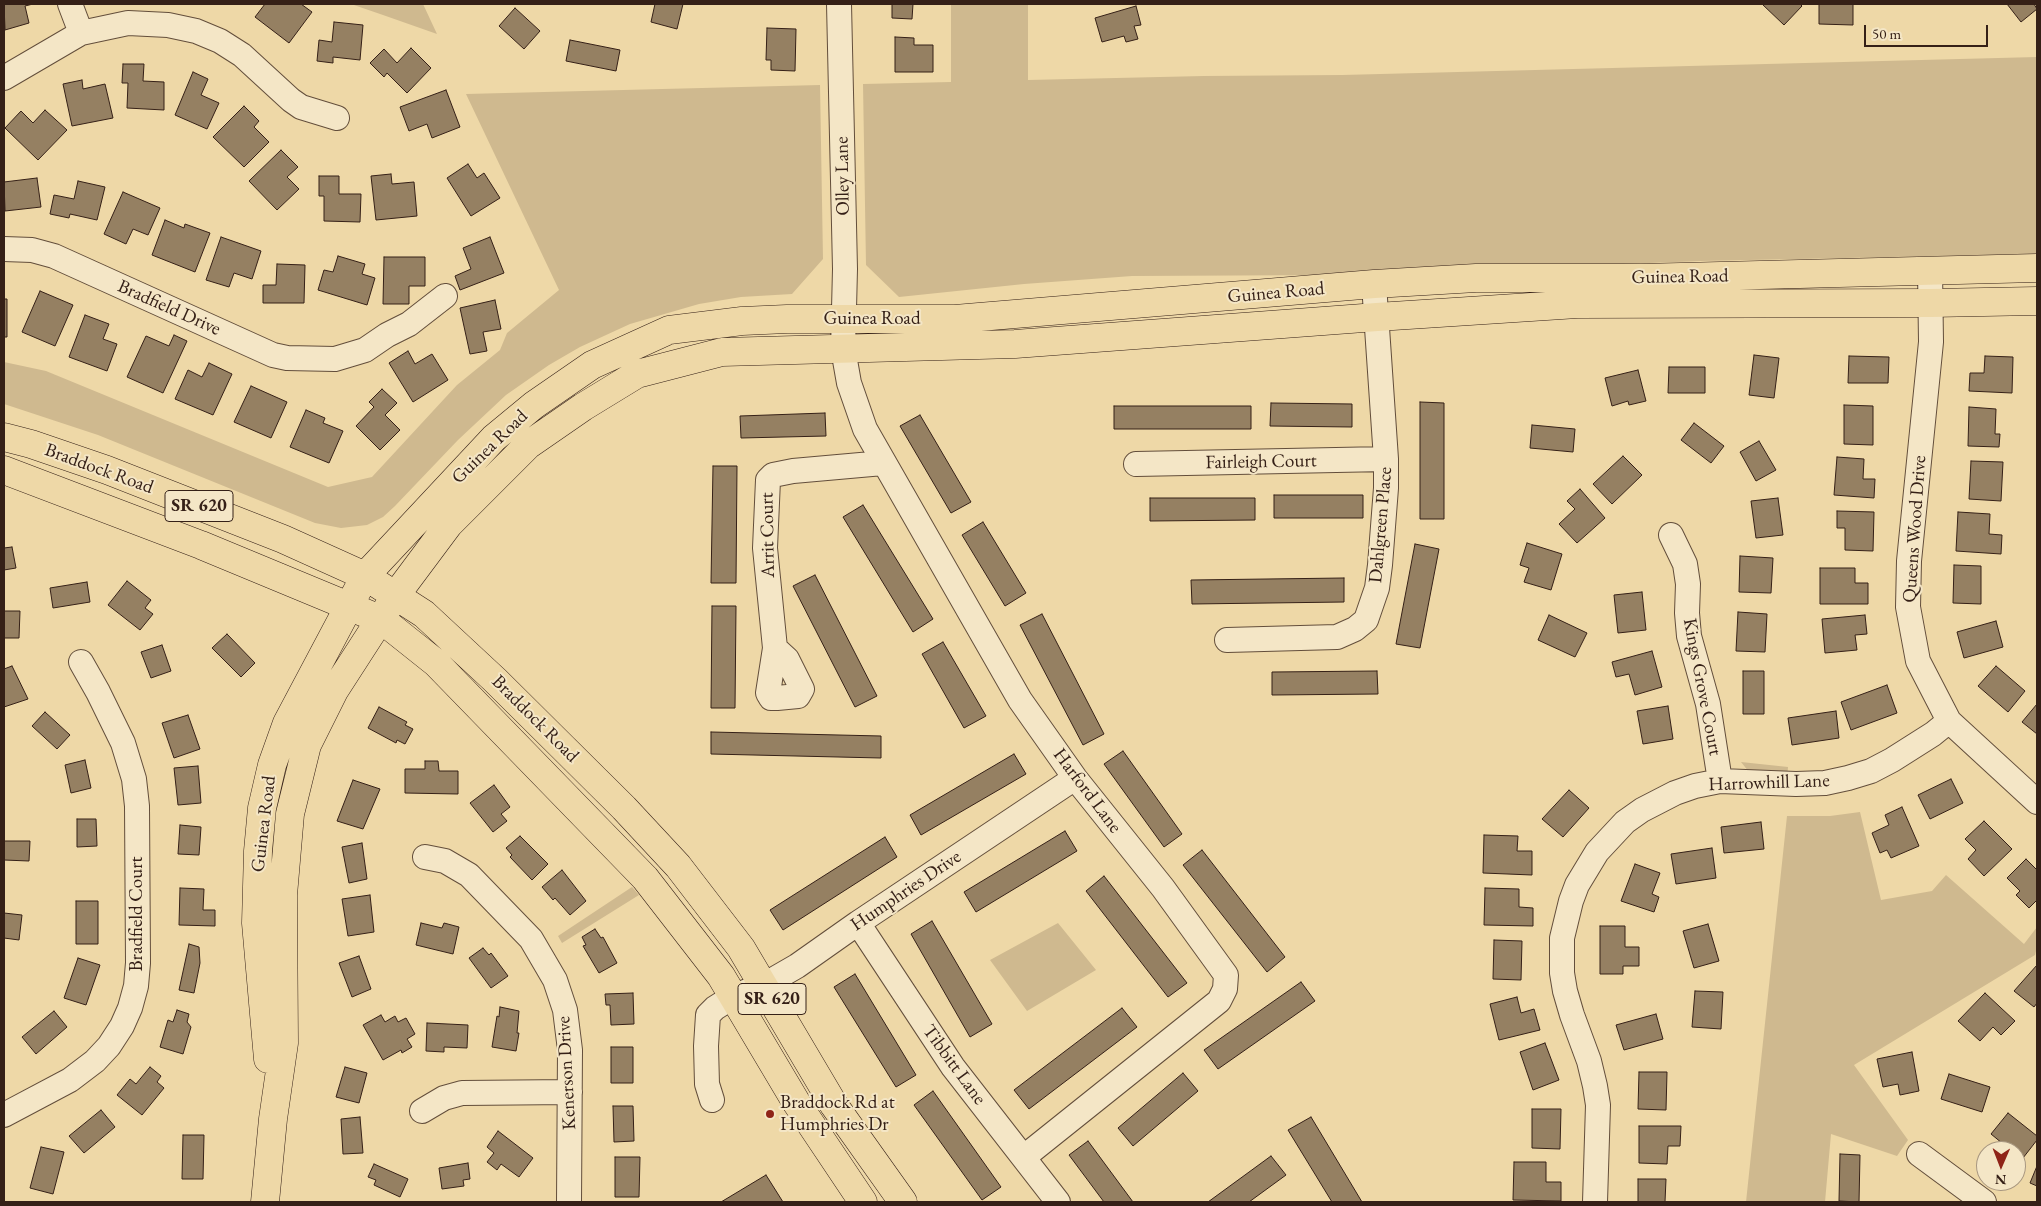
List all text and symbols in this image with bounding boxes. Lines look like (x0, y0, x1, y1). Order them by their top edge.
scale bar (1866, 15, 1990, 47)
text: 50 m (1872, 24, 1901, 43)
street label: Olley Lane (831, 136, 855, 216)
street label: Guinea Road (1631, 265, 1729, 289)
street label: Bradfield Drive (114, 275, 224, 341)
street label: Guinea Road (1227, 277, 1325, 309)
street label: Guinea Road (823, 308, 921, 330)
street label: Guinea Road (447, 405, 533, 489)
street label: Braddock Road (42, 439, 156, 499)
street label: Fairleigh Court (1205, 450, 1317, 474)
street label: Queens Wood Drive (1898, 455, 1932, 603)
street label: Dahlgreen Place (1365, 466, 1397, 584)
road number: SR 620 (165, 491, 233, 522)
street label: Arrit Court (756, 492, 780, 578)
street label: Kings Grove Court (1678, 616, 1726, 758)
street label: Braddock Road (487, 671, 583, 767)
street label: Harford Lane (1048, 744, 1126, 838)
street label: Harrowhill Lane (1708, 769, 1830, 797)
street label: Guinea Road (247, 774, 281, 874)
street label: Humphries Drive (846, 846, 966, 936)
street label: Bradfield Court (126, 856, 148, 972)
road number: SR 620 (738, 984, 806, 1014)
street label: Kenerson Drive (553, 1015, 581, 1131)
street label: Tibbitt Lane (917, 1020, 991, 1110)
place label: Braddock Rd at Humphries Dr (780, 1092, 895, 1136)
marker: Braddock Rd at Humphries Dr (764, 1108, 776, 1120)
north arrow (1976, 1141, 2026, 1191)
text: N (1995, 1171, 2007, 1189)

